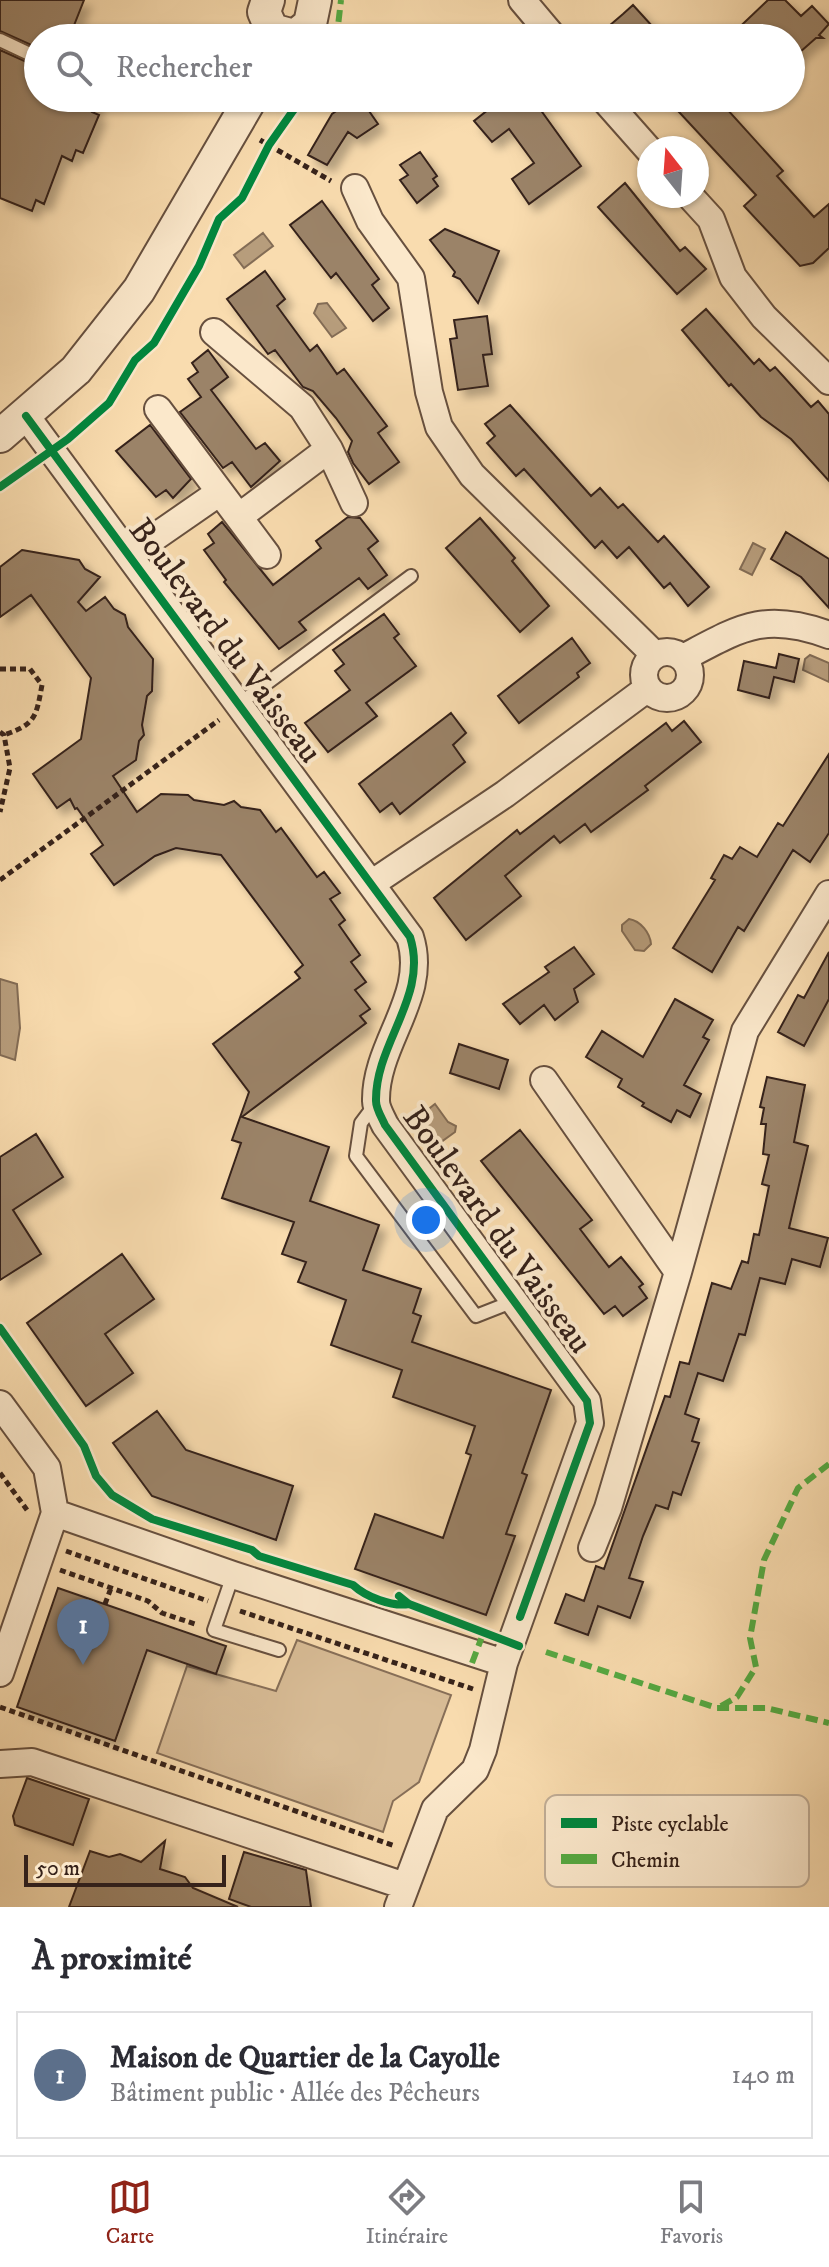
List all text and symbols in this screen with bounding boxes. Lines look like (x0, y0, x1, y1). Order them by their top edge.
search box (24, 24, 805, 112)
icon: search (52, 46, 96, 90)
text: Rechercher (116, 50, 252, 87)
north arrow (637, 136, 709, 208)
street label: Boulevard du Vaisseau (119, 510, 331, 772)
street label: Boulevard du Vaisseau (393, 1098, 601, 1362)
your location (406, 1200, 446, 1240)
pin: 1 (57, 1599, 109, 1665)
legend (545, 1795, 809, 1887)
text: Piste cyclable (611, 1811, 729, 1838)
text: Chemin (611, 1847, 680, 1874)
scale bar (24, 1851, 226, 1887)
text: 50 m (36, 1855, 80, 1882)
text: À proximité (32, 1938, 192, 1980)
text: Maison de Quartier de la Cayolle (110, 2040, 500, 2077)
text: 1 (55, 2059, 65, 2092)
text: 140 m (731, 2059, 795, 2092)
text: Bâtiment public · Allée des Pêcheurs (110, 2077, 480, 2110)
tab: Carte (106, 2175, 154, 2250)
tab: Itinéraire (366, 2175, 448, 2250)
tab: Favoris (660, 2175, 723, 2250)

